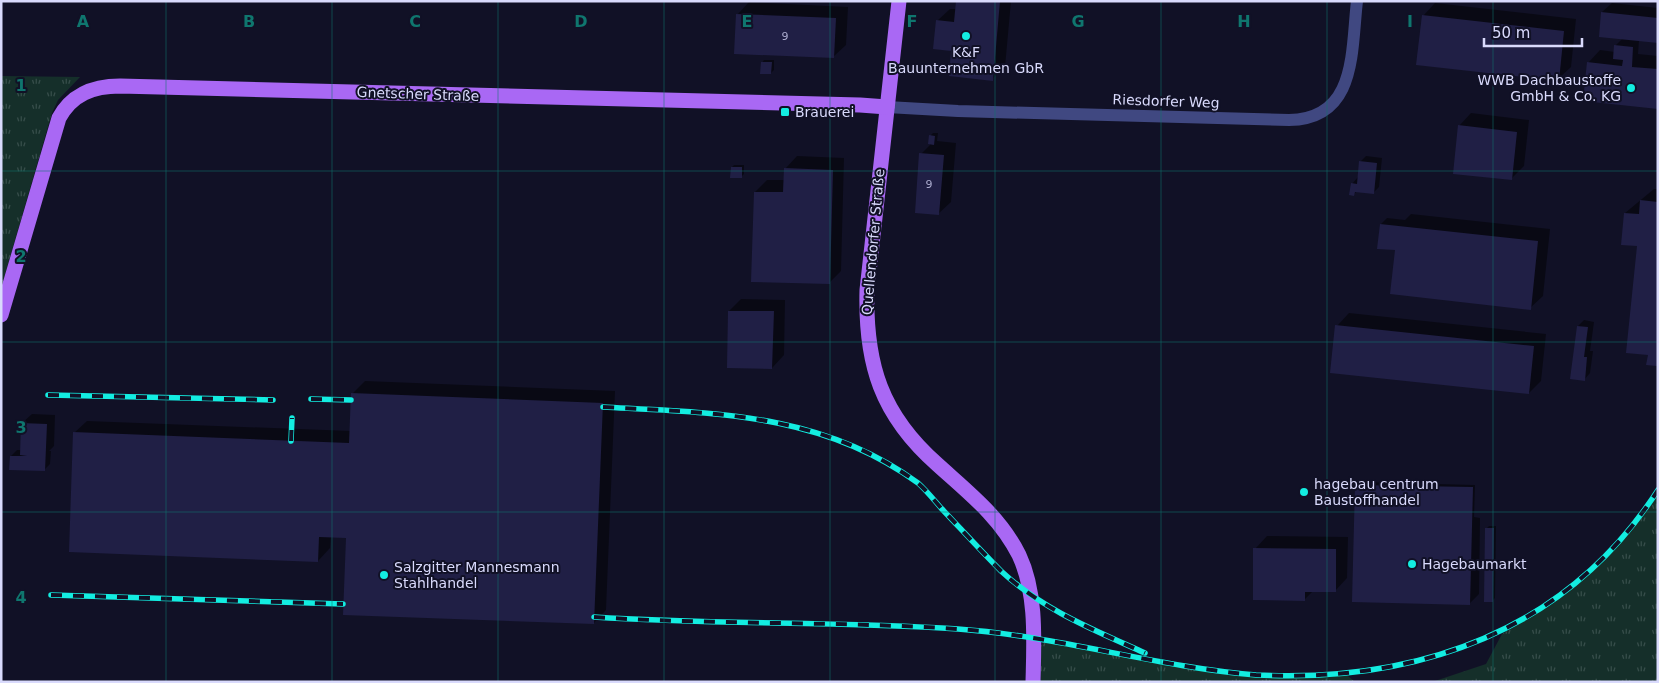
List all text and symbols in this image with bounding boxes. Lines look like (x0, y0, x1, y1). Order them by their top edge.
text: A (77, 12, 90, 31)
text: B (243, 12, 255, 31)
text: C (409, 12, 421, 31)
text: D (574, 12, 588, 31)
text: E (742, 12, 752, 31)
text: F (907, 12, 917, 31)
text: G (1071, 12, 1085, 31)
text: H (1237, 12, 1251, 31)
text: I (1407, 12, 1413, 31)
scale bar (1484, 15, 1582, 47)
text: 50 m (1492, 24, 1530, 42)
house number: 9 (782, 30, 789, 43)
marker: K&F Bauunternehmen GbR (960, 30, 972, 42)
place label: K&F Bauunternehmen GbR (888, 44, 1044, 76)
place label: WWB Dachbaustoffe GmbH & Co. KG (1477, 72, 1621, 104)
text: 1 (15, 76, 27, 95)
marker: WWB Dachbaustoffe GmbH & Co. KG (1625, 82, 1637, 94)
street label: Gnetscher Straße (356, 84, 480, 104)
street label: Riesdorfer Weg (1112, 91, 1220, 111)
place label: Brauerei (795, 104, 854, 120)
marker: Brauerei (779, 106, 791, 118)
street label: Quellendorfer Straße (859, 168, 887, 316)
house number: 9 (926, 178, 933, 191)
text: 2 (15, 247, 27, 266)
text: 3 (15, 418, 27, 437)
place label: hagebau centrum Baustoffhandel (1314, 476, 1439, 508)
marker: hagebau centrum Baustoffhandel (1298, 486, 1310, 498)
place label: Hagebaumarkt (1422, 556, 1527, 572)
marker: Hagebaumarkt (1406, 558, 1418, 570)
place label: Salzgitter Mannesmann Stahlhandel (394, 559, 560, 591)
marker: Salzgitter Mannesmann Stahlhandel (378, 569, 390, 581)
text: 4 (15, 588, 27, 607)

